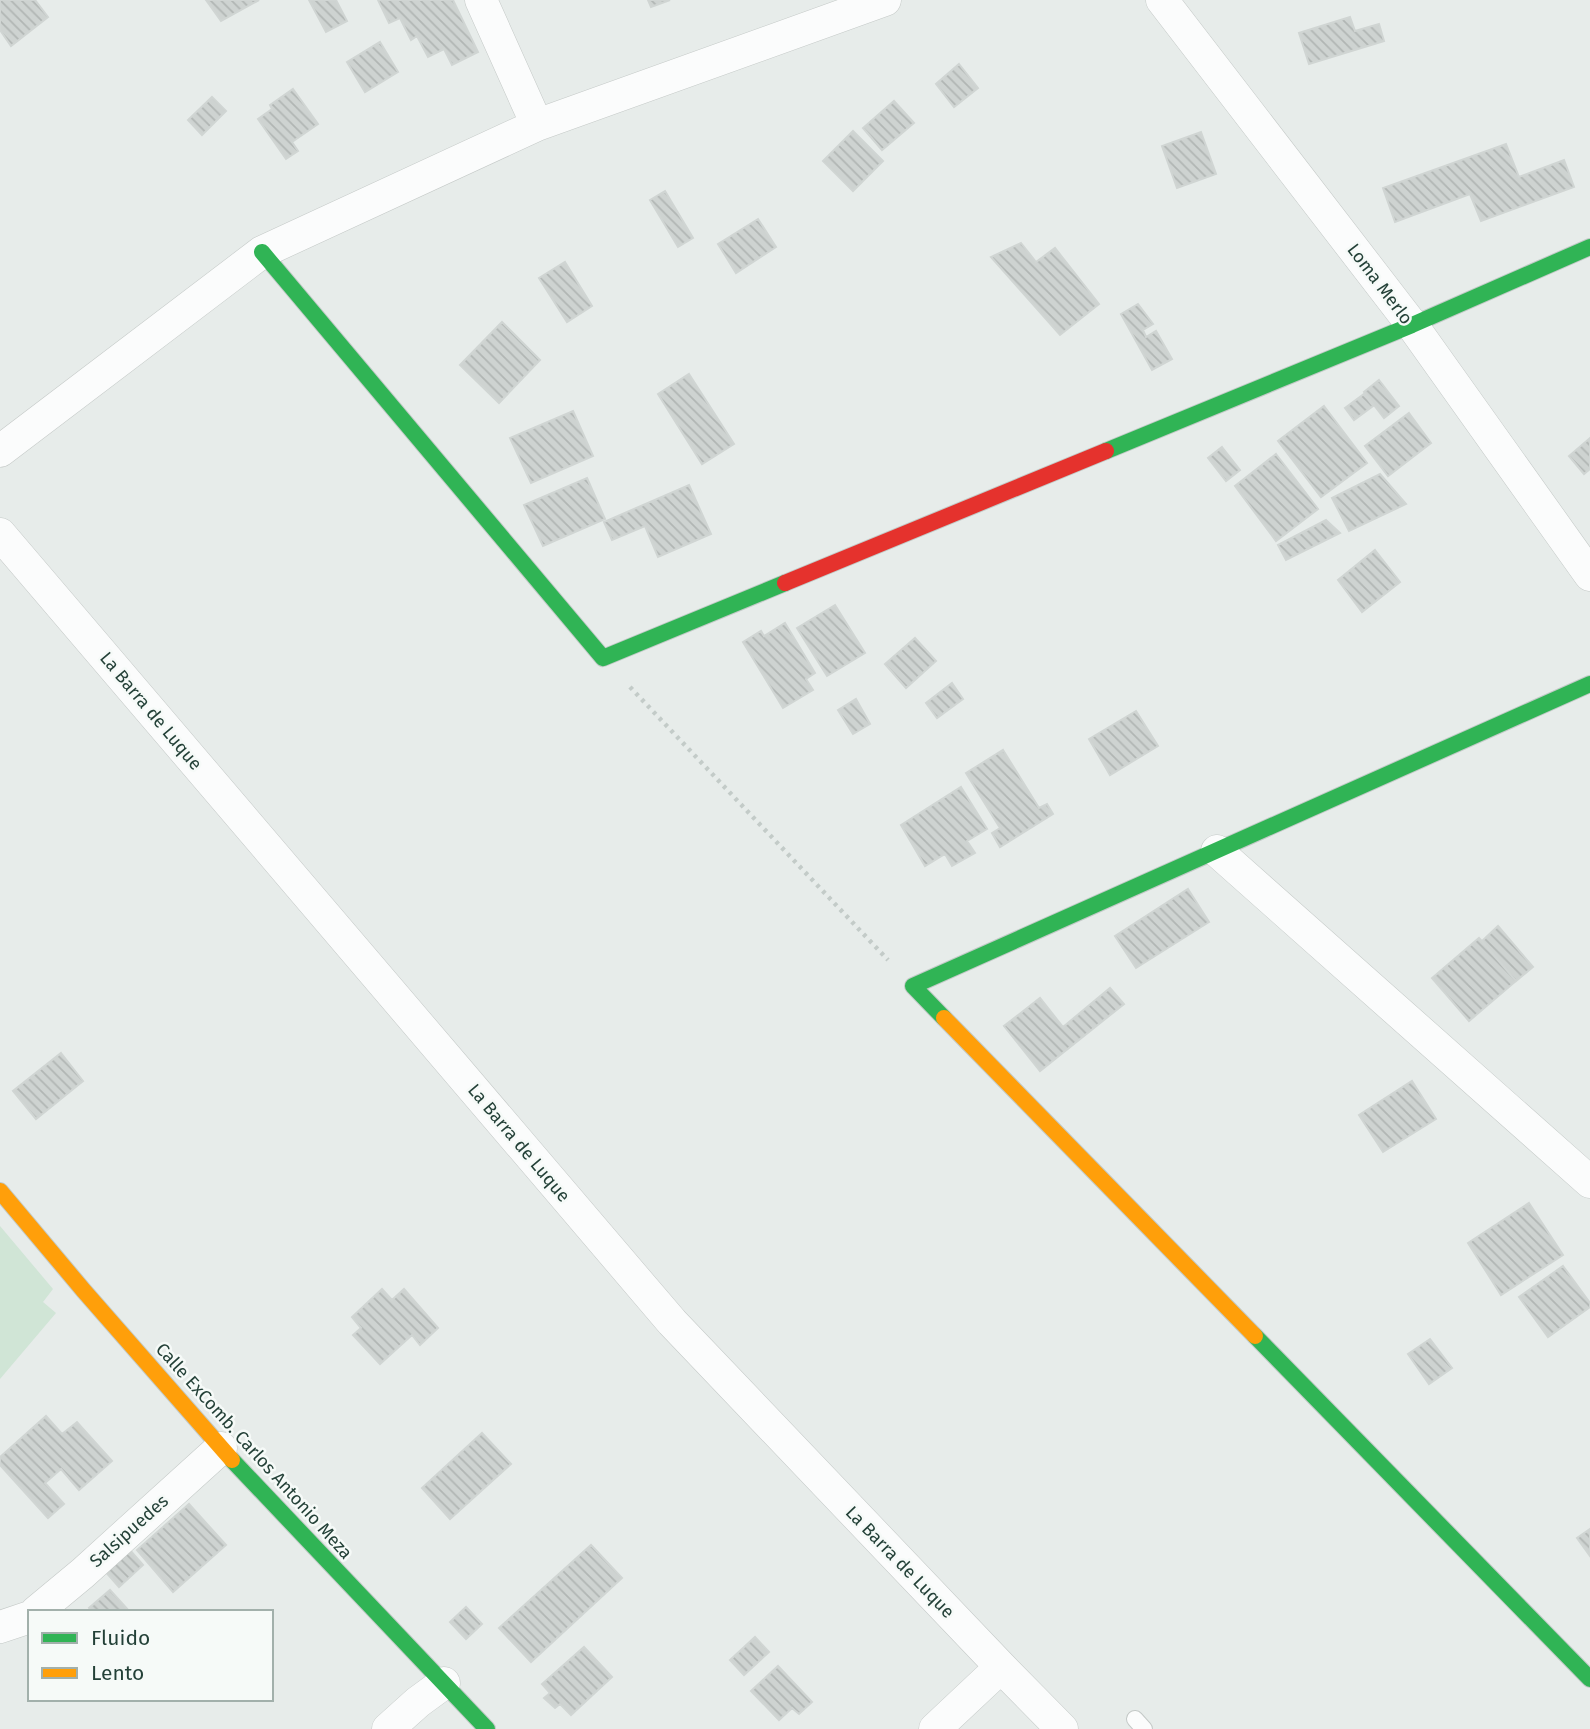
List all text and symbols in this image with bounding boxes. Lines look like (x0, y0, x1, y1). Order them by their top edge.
street label: Loma Merlo (1342, 239, 1418, 329)
street label: La Barra de Luque (95, 647, 207, 775)
street label: La Barra de Luque (463, 1079, 575, 1207)
street label: Calle ExComb. Carlos Antonio Meza (151, 1338, 357, 1564)
street label: Salsipuedes (85, 1490, 173, 1572)
street label: La Barra de Luque (841, 1501, 959, 1623)
legend (28, 1610, 273, 1701)
text: Fluido (91, 1625, 150, 1651)
text: Lento (91, 1660, 144, 1686)

